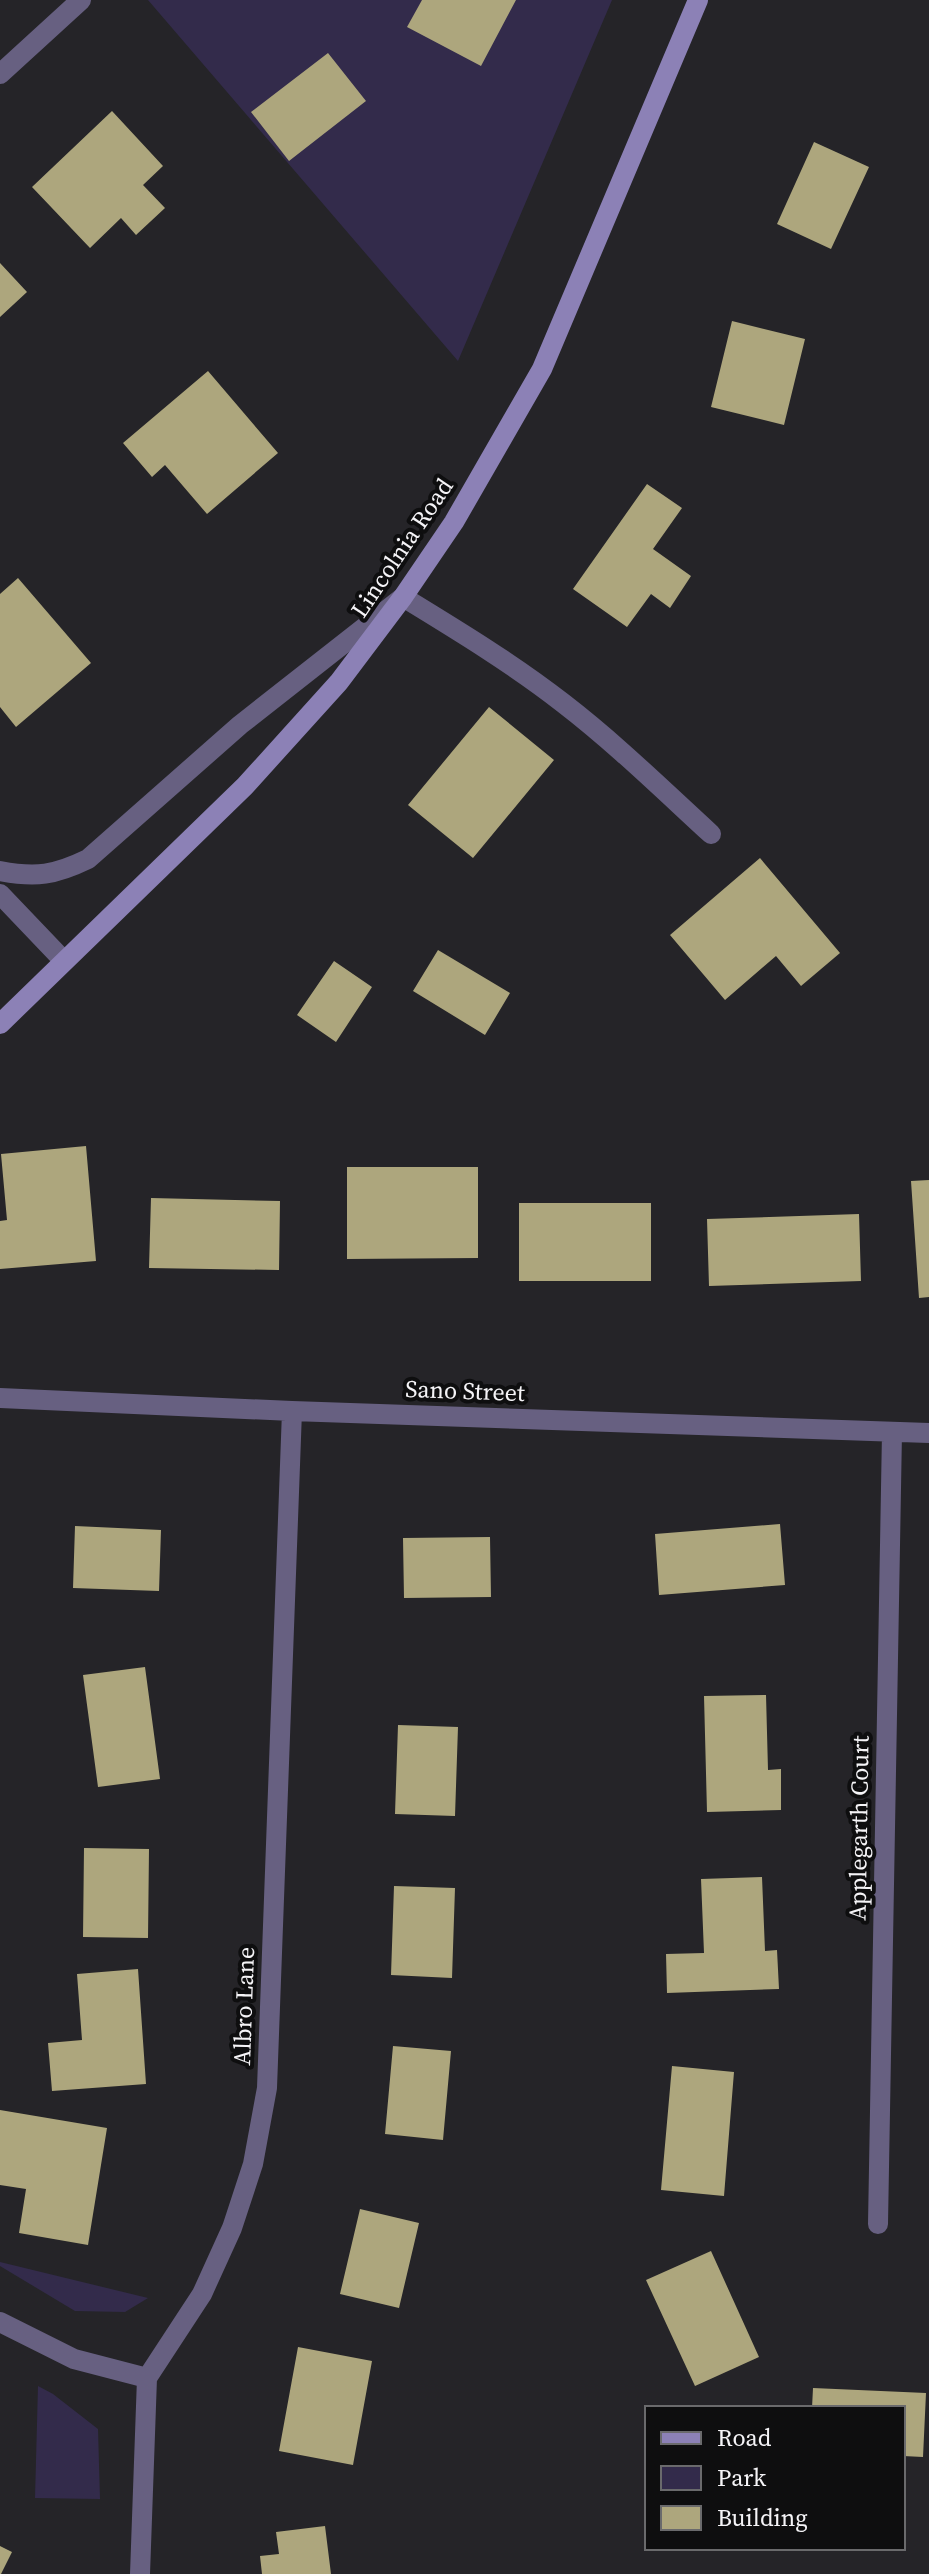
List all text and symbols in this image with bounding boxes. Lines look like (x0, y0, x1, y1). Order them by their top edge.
street label: Lincolnia Road (343, 471, 461, 624)
street label: Sano Street (405, 1372, 526, 1409)
street label: Applegarth Court (840, 1735, 877, 1921)
street label: Albro Lane (225, 1946, 262, 2066)
legend (645, 2406, 905, 2550)
text: Road (717, 2421, 772, 2454)
text: Park (717, 2461, 767, 2494)
text: Building (717, 2501, 808, 2534)

